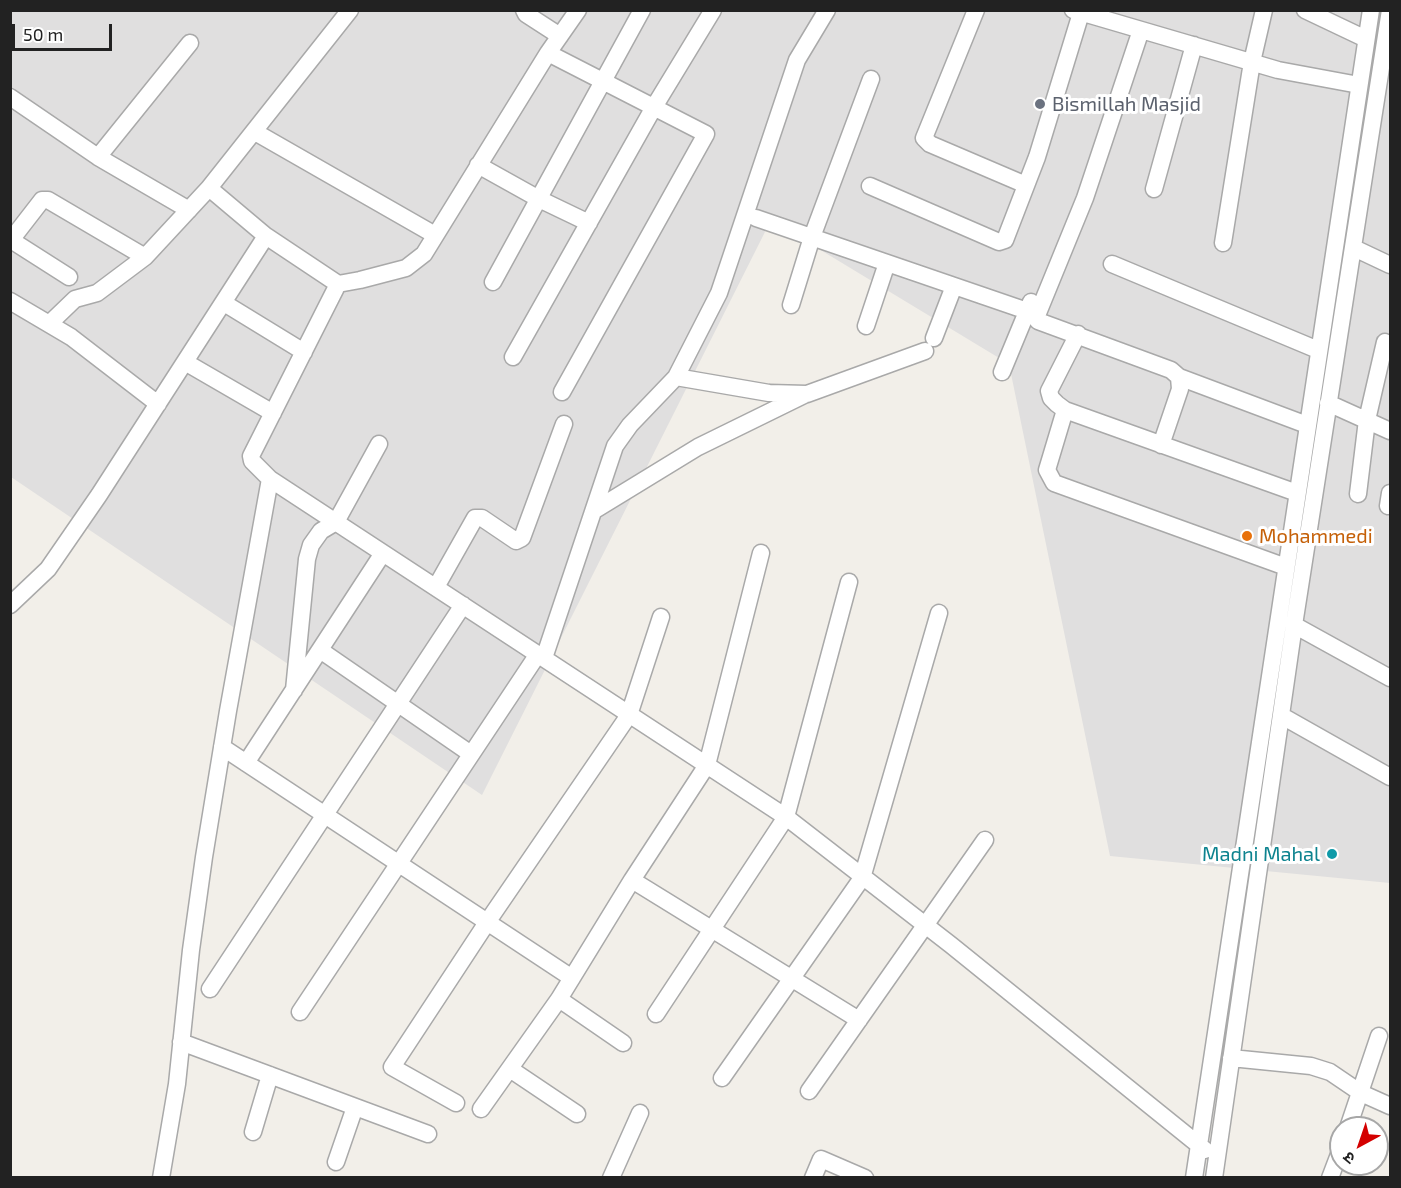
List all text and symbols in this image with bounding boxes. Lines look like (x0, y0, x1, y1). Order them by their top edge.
scale bar (15, 12, 116, 50)
text: 50 m (23, 23, 63, 45)
place label: Bismillah Masjid (1052, 92, 1201, 116)
marker: Bismillah Masjid (1033, 97, 1047, 111)
place label: Mohammedi (1259, 524, 1373, 548)
marker: Mohammedi (1240, 529, 1254, 543)
place label: Madni Mahal (1202, 842, 1320, 866)
marker: Madni Mahal (1325, 847, 1339, 861)
north arrow (1329, 1116, 1389, 1176)
text: उ (1339, 1148, 1358, 1169)

